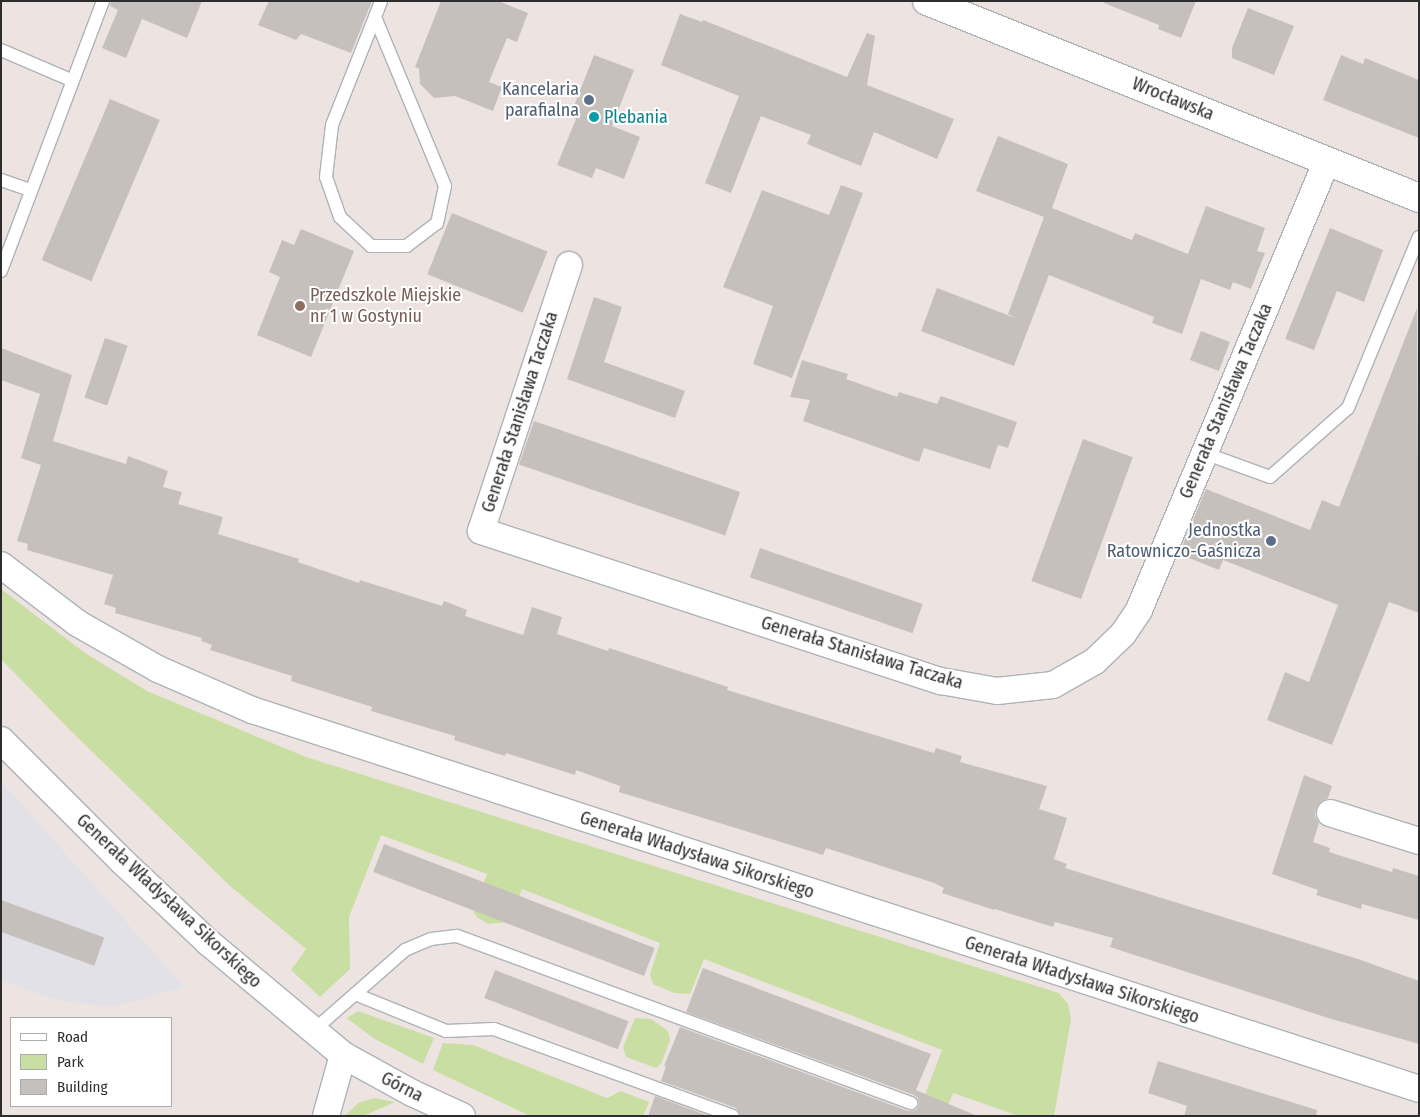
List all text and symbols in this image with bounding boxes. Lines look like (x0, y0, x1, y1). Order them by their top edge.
street label: Wrocławska (1129, 73, 1217, 125)
place label: Kancelaria parafialna (502, 79, 579, 122)
marker: Kancelaria parafialna (583, 94, 595, 106)
place label: Plebania (604, 106, 668, 128)
marker: Plebania (588, 111, 600, 123)
place label: Przedszkole Miejskie nr 1 w Gostyniu (310, 285, 461, 328)
marker: Przedszkole Miejskie nr 1 w Gostyniu (294, 300, 306, 312)
street label: Generała Stanisława Taczaka (1175, 300, 1277, 502)
street label: Generała Stanisława Taczaka (477, 309, 563, 515)
place label: Jednostka Ratowniczo-Gaśnicza (1107, 520, 1261, 562)
marker: Jednostka Ratowniczo-Gaśnicza (1265, 535, 1277, 547)
street label: Generała Stanisława Taczaka (758, 612, 966, 694)
street label: Generała Władysława Sikorskiego (577, 807, 817, 903)
street label: Generała Władysława Sikorskiego (72, 809, 266, 993)
street label: Generała Władysława Sikorskiego (962, 932, 1202, 1028)
legend (10, 1017, 172, 1107)
text: Road (57, 1028, 88, 1046)
text: Park (57, 1053, 84, 1071)
street label: Górna (377, 1067, 427, 1107)
text: Building (57, 1078, 108, 1096)

